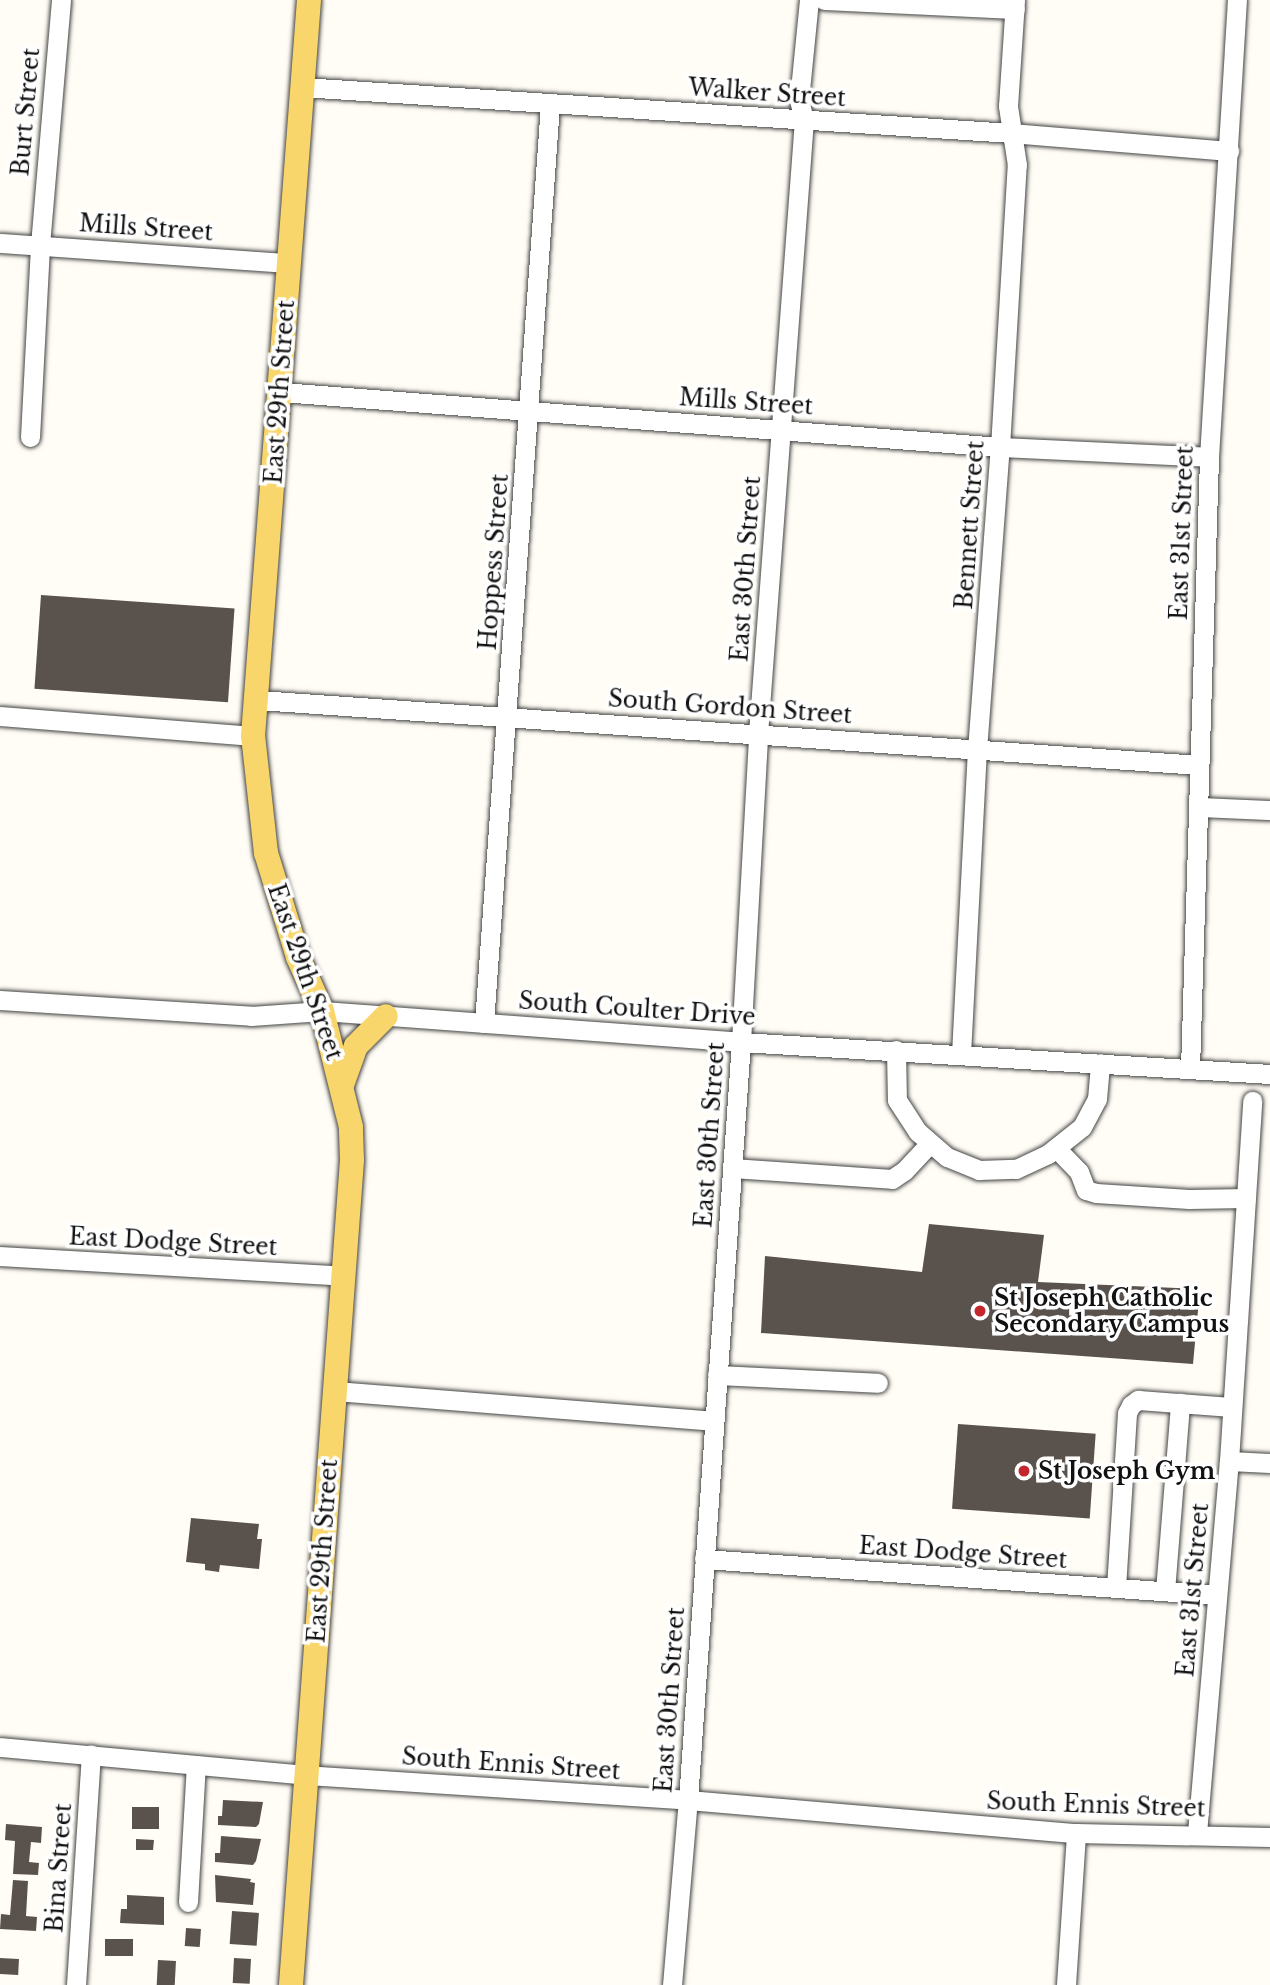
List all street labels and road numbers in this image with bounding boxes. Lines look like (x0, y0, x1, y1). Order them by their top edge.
street label: Burt Street (7, 47, 45, 177)
street label: Walker Street (687, 74, 847, 112)
street label: Mills Street (78, 210, 214, 246)
street label: East 29th Street (260, 299, 300, 485)
street label: Mills Street (678, 384, 814, 420)
street label: Bennett Street (950, 440, 990, 610)
street label: East 31st Street (1165, 445, 1199, 621)
street label: Hoppess Street (474, 473, 514, 651)
street label: East 30th Street (726, 475, 766, 663)
street label: South Gordon Street (607, 685, 853, 729)
street label: East 29th Street (262, 880, 348, 1064)
street label: South Coulter Drive (517, 987, 757, 1031)
street label: East 30th Street (690, 1041, 730, 1229)
street label: East Dodge Street (68, 1223, 278, 1261)
street label: East 29th Street (303, 1458, 343, 1644)
street label: East 31st Street (1172, 1502, 1214, 1678)
street label: East Dodge Street (858, 1532, 1068, 1574)
street label: East 30th Street (650, 1606, 690, 1794)
street label: South Ennis Street (401, 1743, 621, 1785)
street label: South Ennis Street (986, 1787, 1206, 1823)
street label: Bina Street (41, 1802, 77, 1934)

